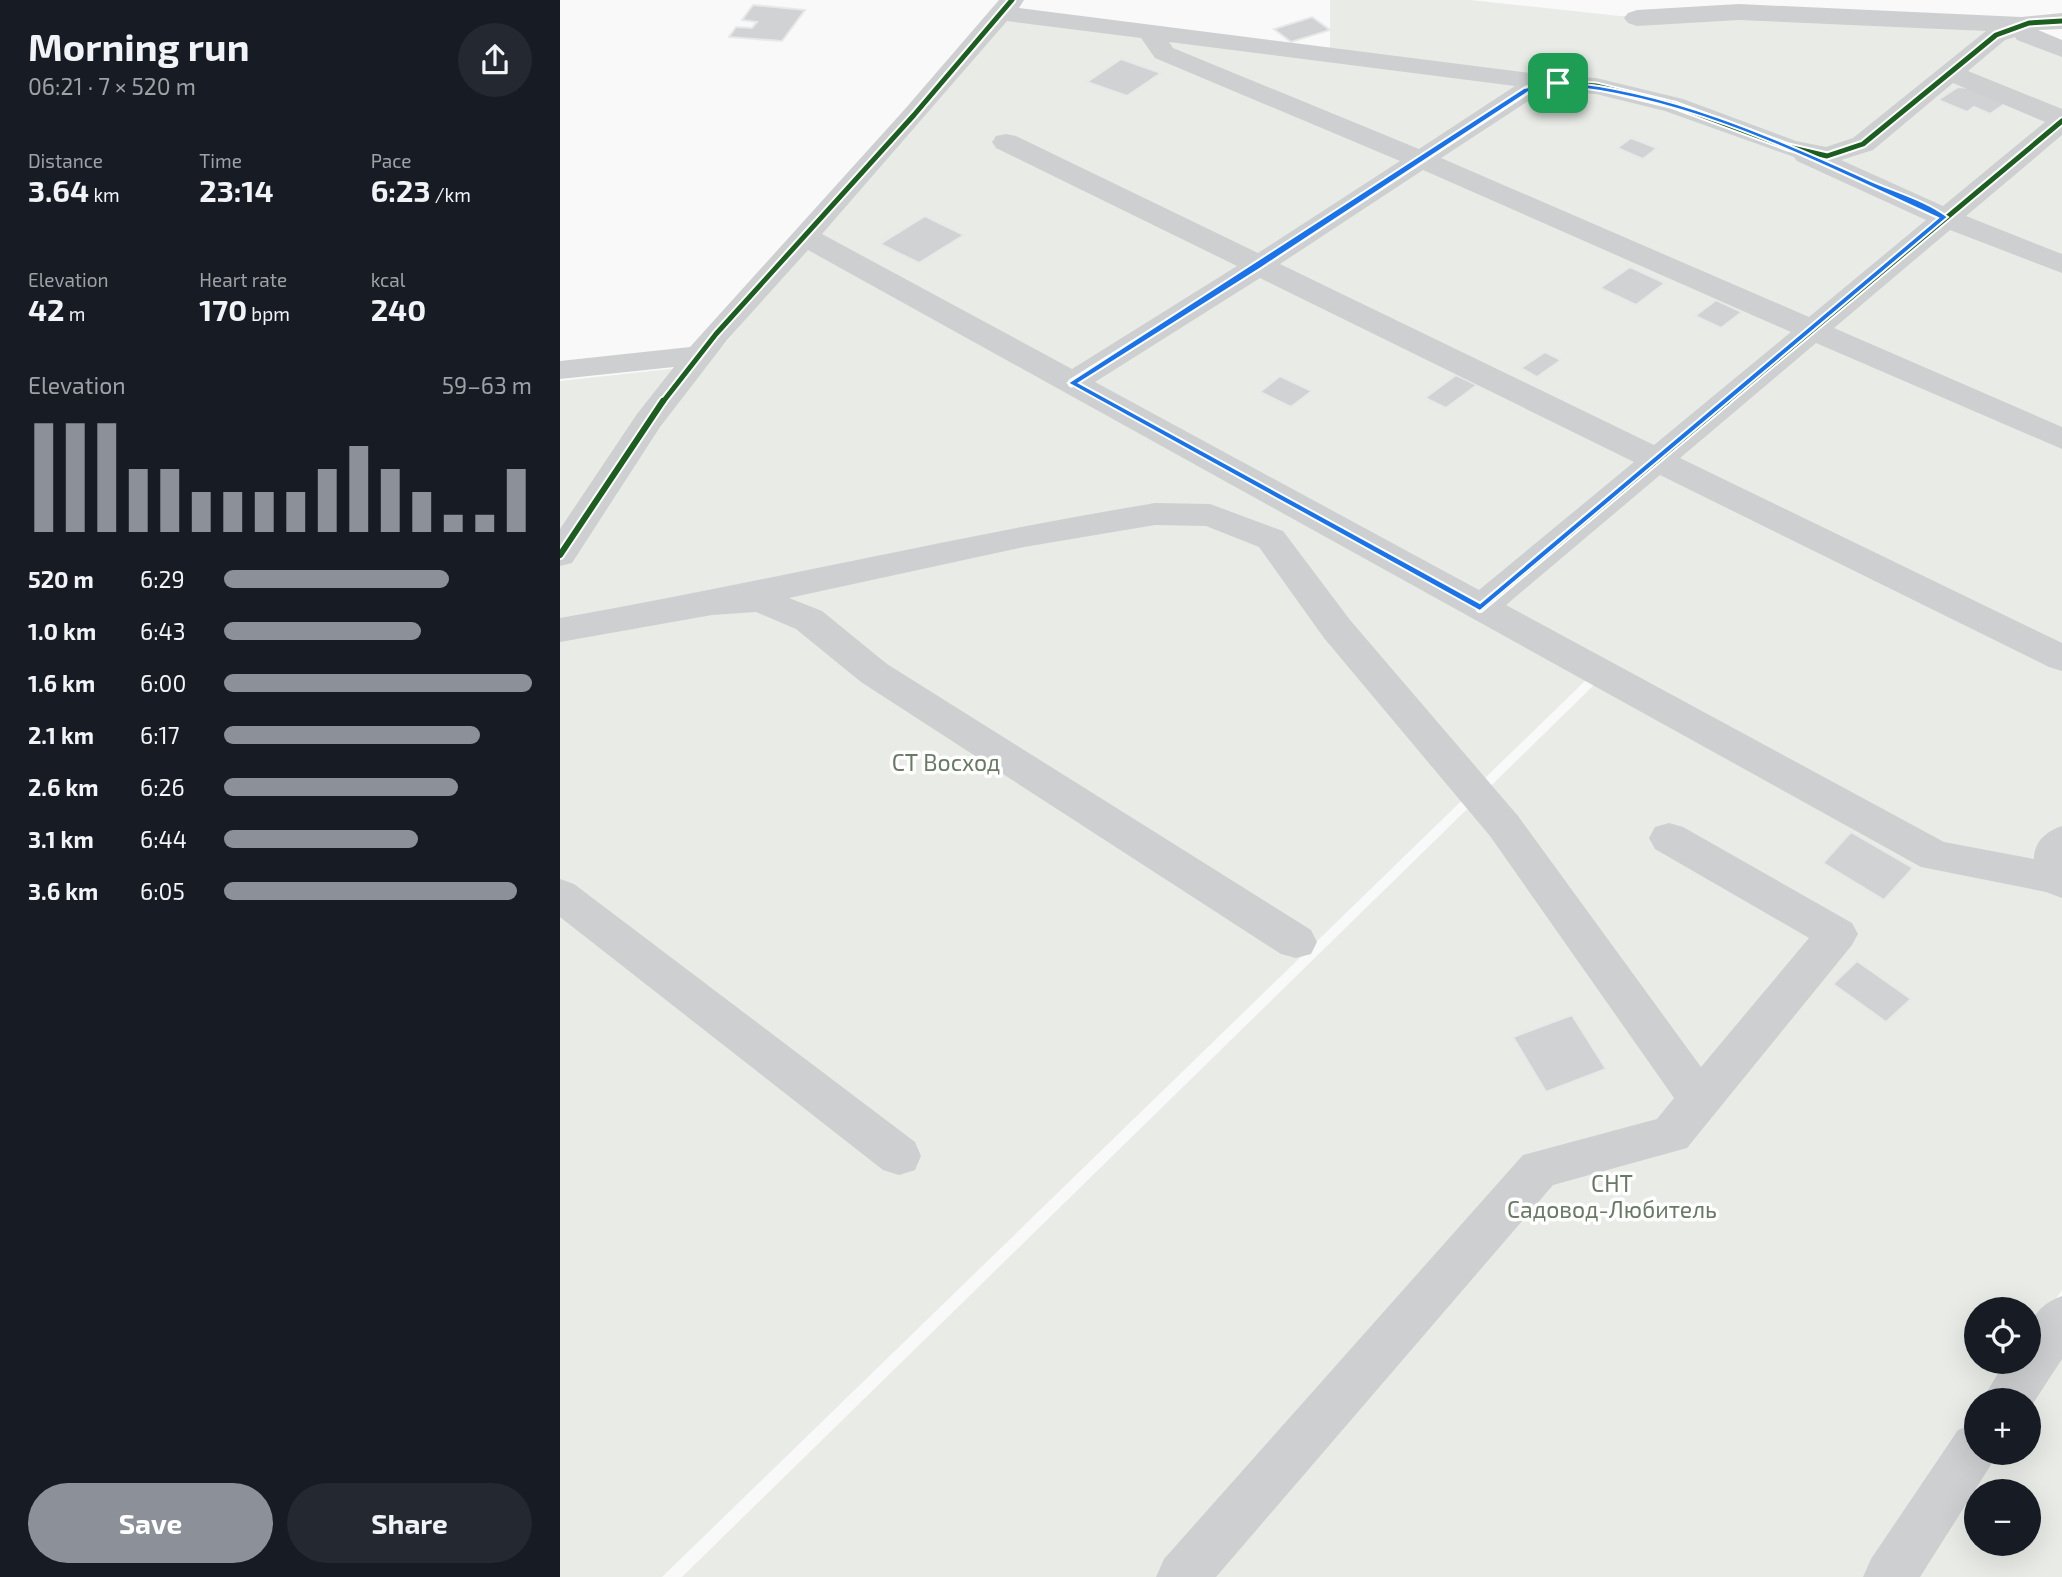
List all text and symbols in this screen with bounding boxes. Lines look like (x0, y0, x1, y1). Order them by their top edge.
text: Morning run (28, 23, 249, 69)
button: share (458, 23, 532, 97)
pin (1528, 53, 1588, 113)
icon: arrive (1539, 64, 1577, 102)
text: 06:21 · 7 × 520 m (28, 72, 196, 100)
text: Distance (28, 149, 103, 172)
text: Time (199, 149, 242, 172)
text: Pace (371, 149, 412, 172)
text: 3.64 (28, 172, 89, 208)
text: 23:14 (199, 172, 274, 208)
text: 6:23 (371, 172, 431, 208)
text: km (89, 183, 120, 206)
text: /km (431, 183, 471, 206)
text: Elevation (28, 268, 109, 291)
text: Heart rate (199, 268, 287, 291)
text: kcal (371, 268, 405, 291)
text: 42 (28, 291, 65, 327)
text: 170 (199, 291, 247, 327)
text: 240 (371, 291, 426, 327)
text: m (65, 302, 85, 325)
text: bpm (247, 302, 290, 325)
text: Elevation (28, 371, 126, 399)
text: 59–63 m (442, 371, 532, 399)
text: 520 m (28, 565, 94, 593)
text: 6:29 (140, 565, 185, 593)
text: 1.0 km (28, 617, 96, 645)
text: 6:43 (140, 617, 186, 645)
text: 1.6 km (28, 669, 95, 697)
text: 6:00 (140, 669, 186, 697)
text: 2.1 km (28, 721, 94, 749)
text: 6:17 (140, 721, 180, 749)
park label: СТ Восход (892, 748, 1000, 776)
text: 2.6 km (28, 773, 99, 801)
text: 6:26 (140, 773, 185, 801)
text: 3.1 km (28, 825, 94, 853)
text: 6:44 (140, 825, 187, 853)
text: 3.6 km (28, 877, 98, 905)
text: 6:05 (140, 877, 185, 905)
park label: СНТ Садовод-Любитель (1507, 1169, 1717, 1223)
map controls (1964, 1297, 2041, 1556)
button: locate (1964, 1297, 2041, 1374)
button: + (1964, 1388, 2041, 1465)
button: − (1964, 1479, 2041, 1556)
button: Save (28, 1483, 273, 1563)
button: Share (287, 1483, 532, 1563)

